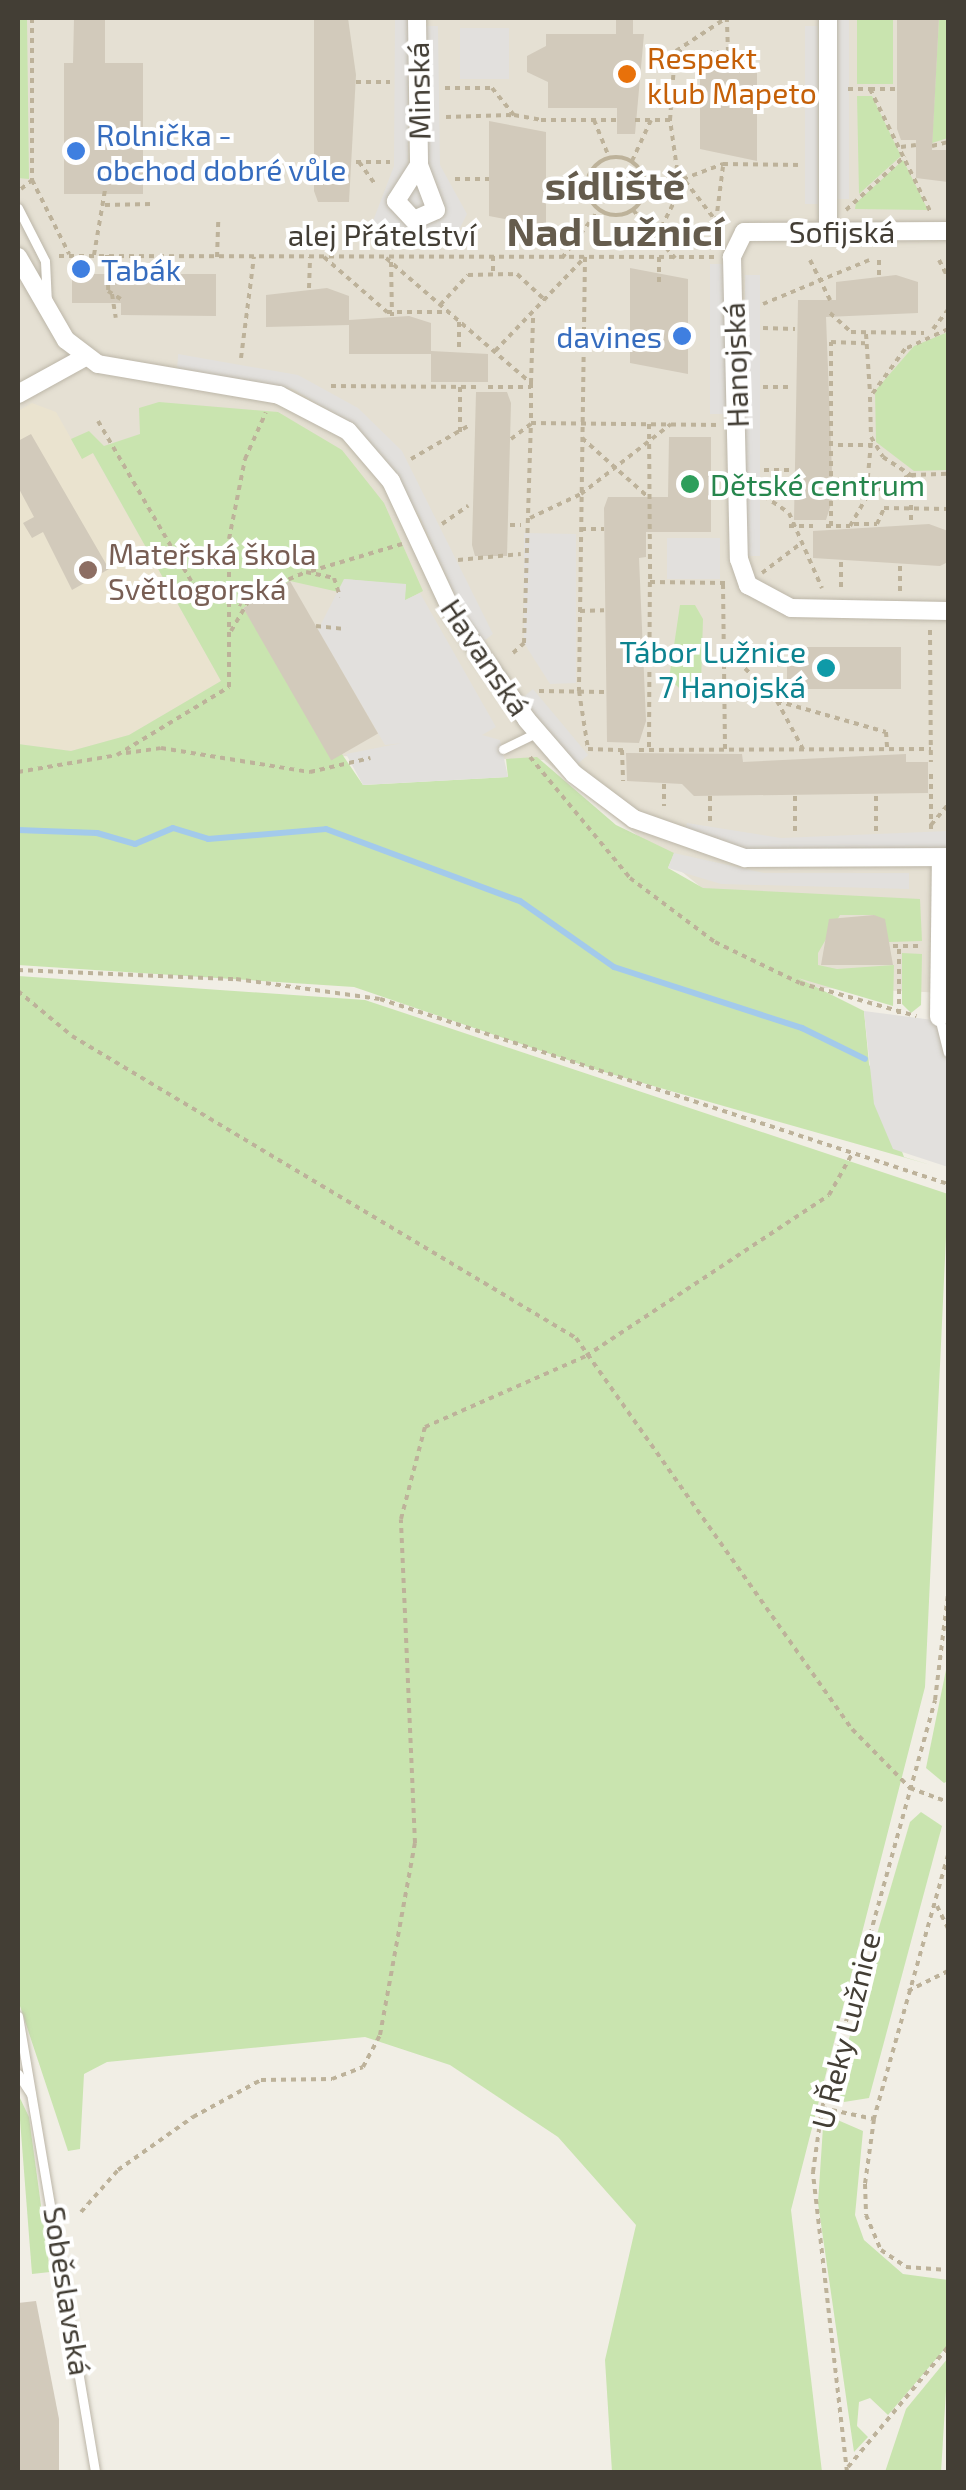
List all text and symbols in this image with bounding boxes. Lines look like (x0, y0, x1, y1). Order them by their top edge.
place label: Respekt klub Mapeto (647, 39, 817, 110)
street label: Minská (399, 42, 437, 140)
marker: Respekt klub Mapeto (616, 63, 638, 85)
place label: Rolnička - obchod dobré vůle (96, 116, 347, 186)
marker: Rolnička - obchod dobré vůle (65, 140, 87, 162)
district label: sídliště Nad Lužnicí (507, 160, 723, 254)
street label: Sofijská (789, 213, 895, 249)
street label: alej Přátelství (288, 216, 476, 252)
place label: Tabák (101, 251, 181, 287)
marker: Tabák (70, 258, 92, 280)
street label: Hanojská (715, 302, 755, 428)
place label: davines (556, 318, 662, 354)
marker: davines (671, 325, 693, 347)
place label: Dětské centrum (710, 466, 925, 502)
marker: Dětské centrum (679, 473, 701, 495)
place label: Mateřská škola Světlogorská (108, 535, 316, 606)
marker: Mateřská škola Světlogorská (77, 559, 99, 581)
street label: Havanská (434, 592, 538, 722)
place label: Tábor Lužnice 7 Hanojská (619, 633, 806, 704)
marker: Tábor Lužnice 7 Hanojská (815, 657, 837, 679)
street label: U Řeky Lužnice (803, 1928, 887, 2132)
street label: Soběslavská (37, 2204, 99, 2378)

